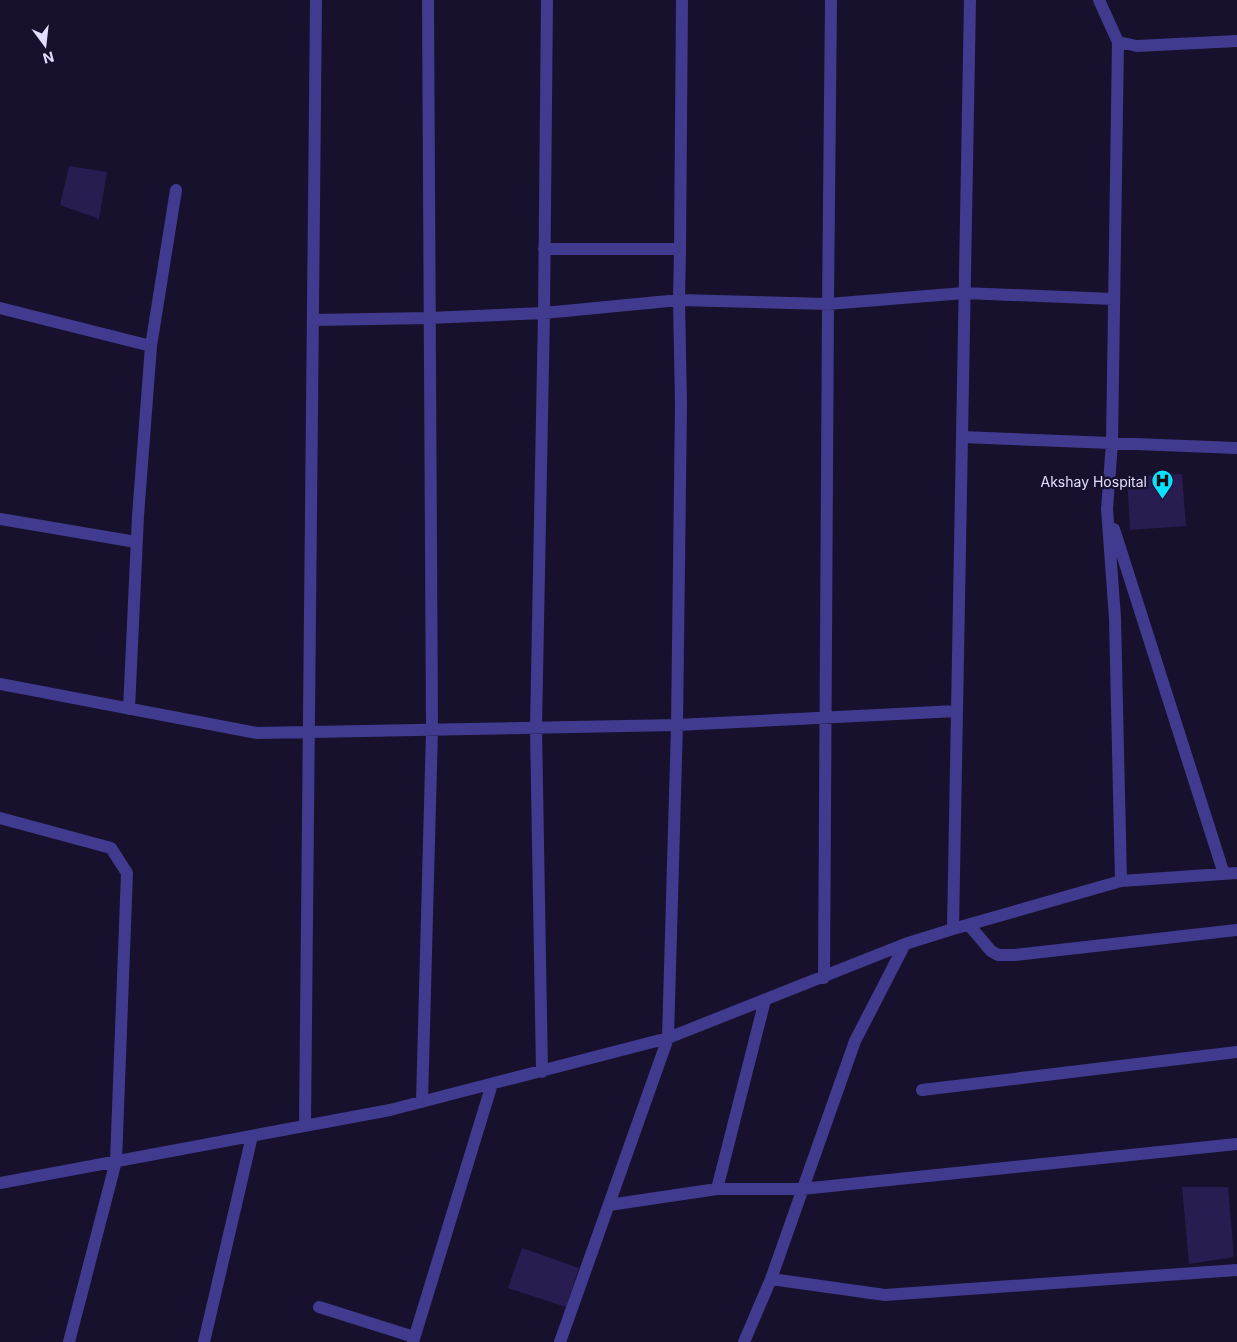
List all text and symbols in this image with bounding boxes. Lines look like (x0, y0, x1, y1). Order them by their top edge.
north arrow (20, 20, 70, 70)
text: N (41, 48, 56, 68)
hospital icon: Akshay Hospital (1151, 469, 1175, 500)
place label: Akshay Hospital (1040, 473, 1147, 490)

